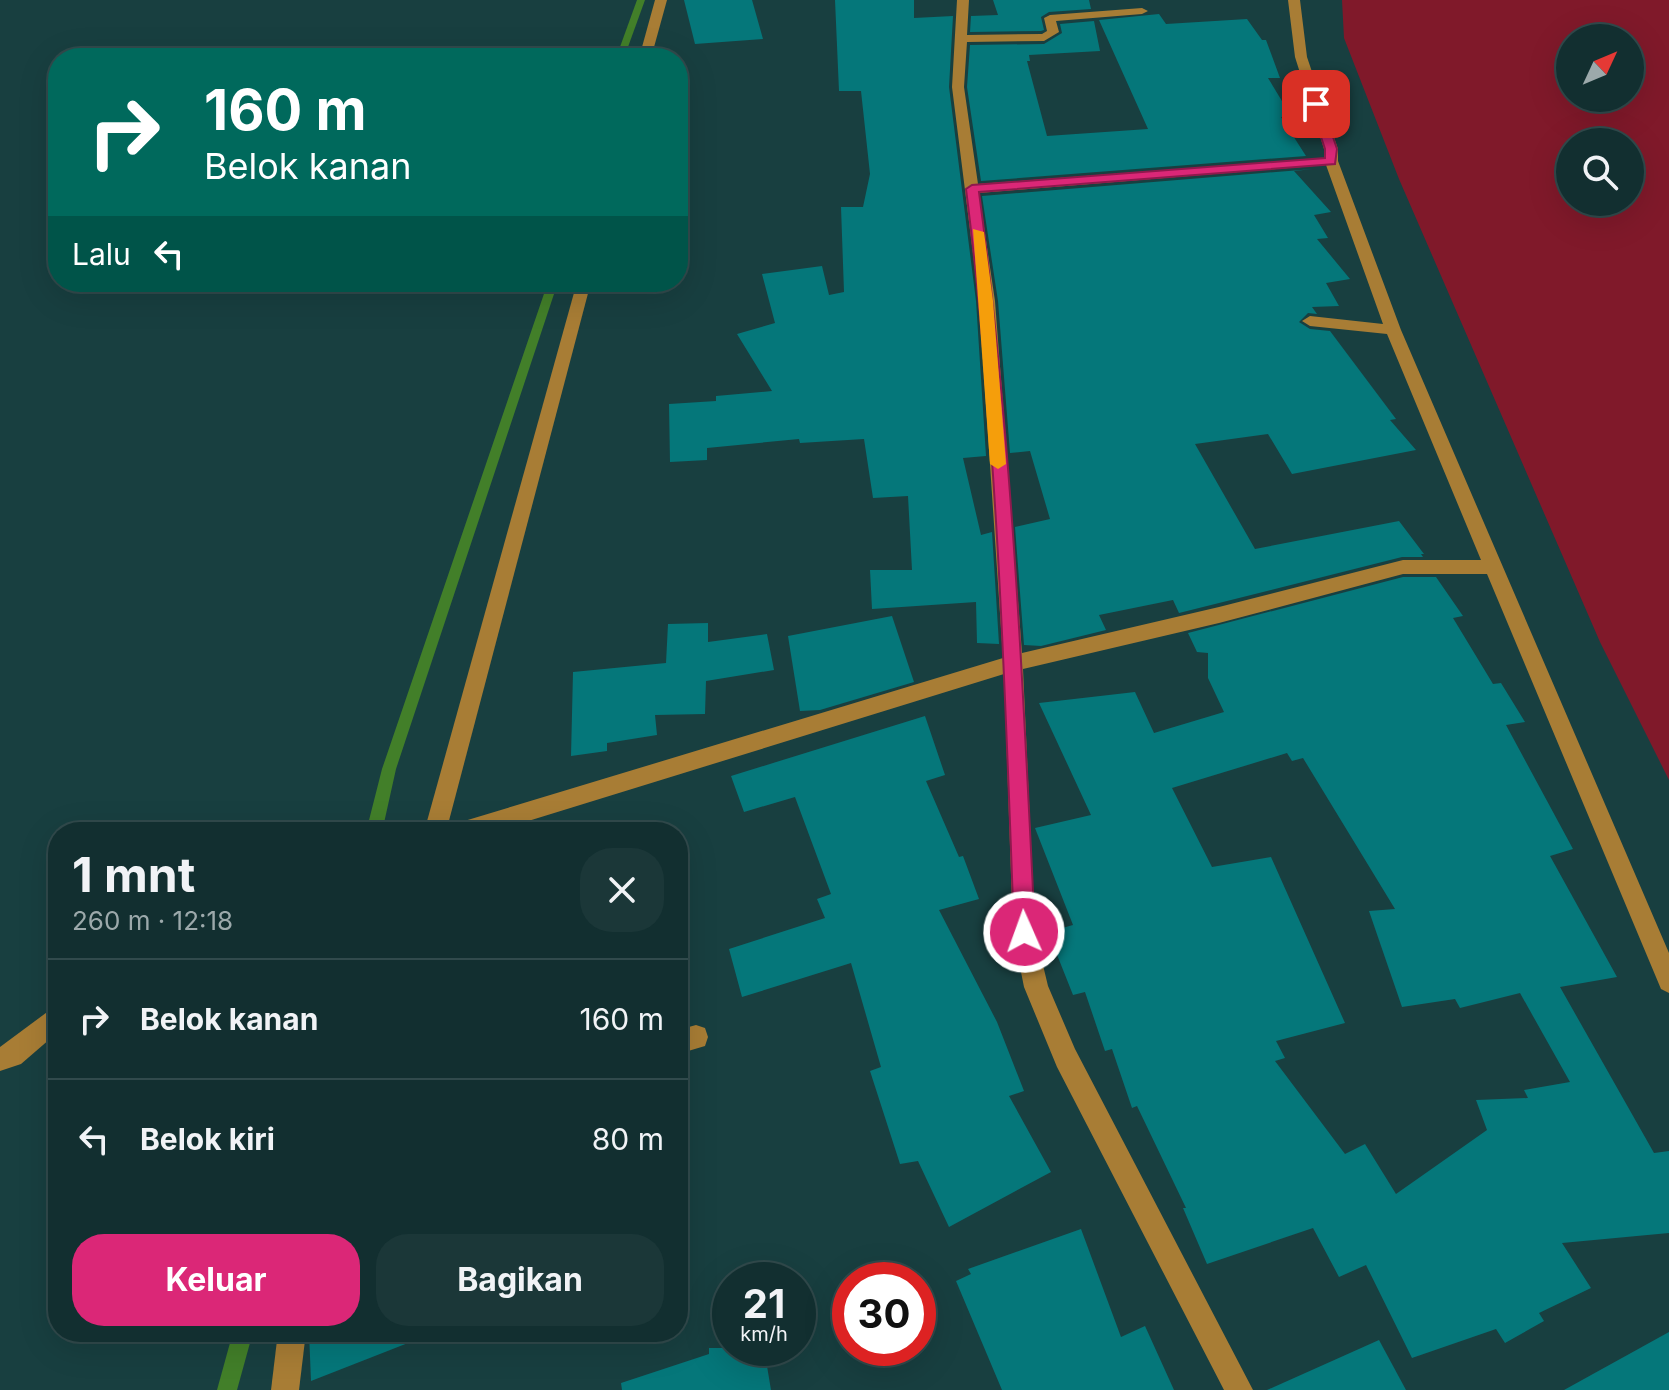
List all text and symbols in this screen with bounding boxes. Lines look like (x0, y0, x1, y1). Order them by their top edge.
north arrow (1556, 24, 1644, 112)
map controls (1556, 24, 1644, 216)
pin (1282, 70, 1350, 138)
text: 160 m (204, 76, 367, 144)
icon: right (72, 80, 176, 184)
icon: arrive (1294, 82, 1338, 126)
button: search (1556, 128, 1644, 216)
text: Belok kanan (204, 144, 411, 188)
icon: left (147, 232, 191, 276)
text: Lalu (72, 236, 131, 272)
text: 1 mnt (72, 845, 195, 904)
button: close (580, 848, 664, 932)
position arrow (982, 890, 1066, 974)
text: 260 m · 12:18 (72, 905, 233, 936)
icon: right (72, 997, 116, 1041)
text: Belok kanan (140, 1001, 318, 1037)
text: 160 m (580, 1001, 664, 1037)
icon: left (72, 1117, 116, 1161)
text: Belok kiri (140, 1121, 275, 1157)
text: 80 m (592, 1121, 664, 1157)
button: Keluar (72, 1234, 360, 1326)
button: Bagikan (376, 1234, 664, 1326)
speed limit sign: 30 (832, 1262, 936, 1366)
text: 21 (743, 1279, 785, 1328)
text: km/h (740, 1322, 788, 1346)

